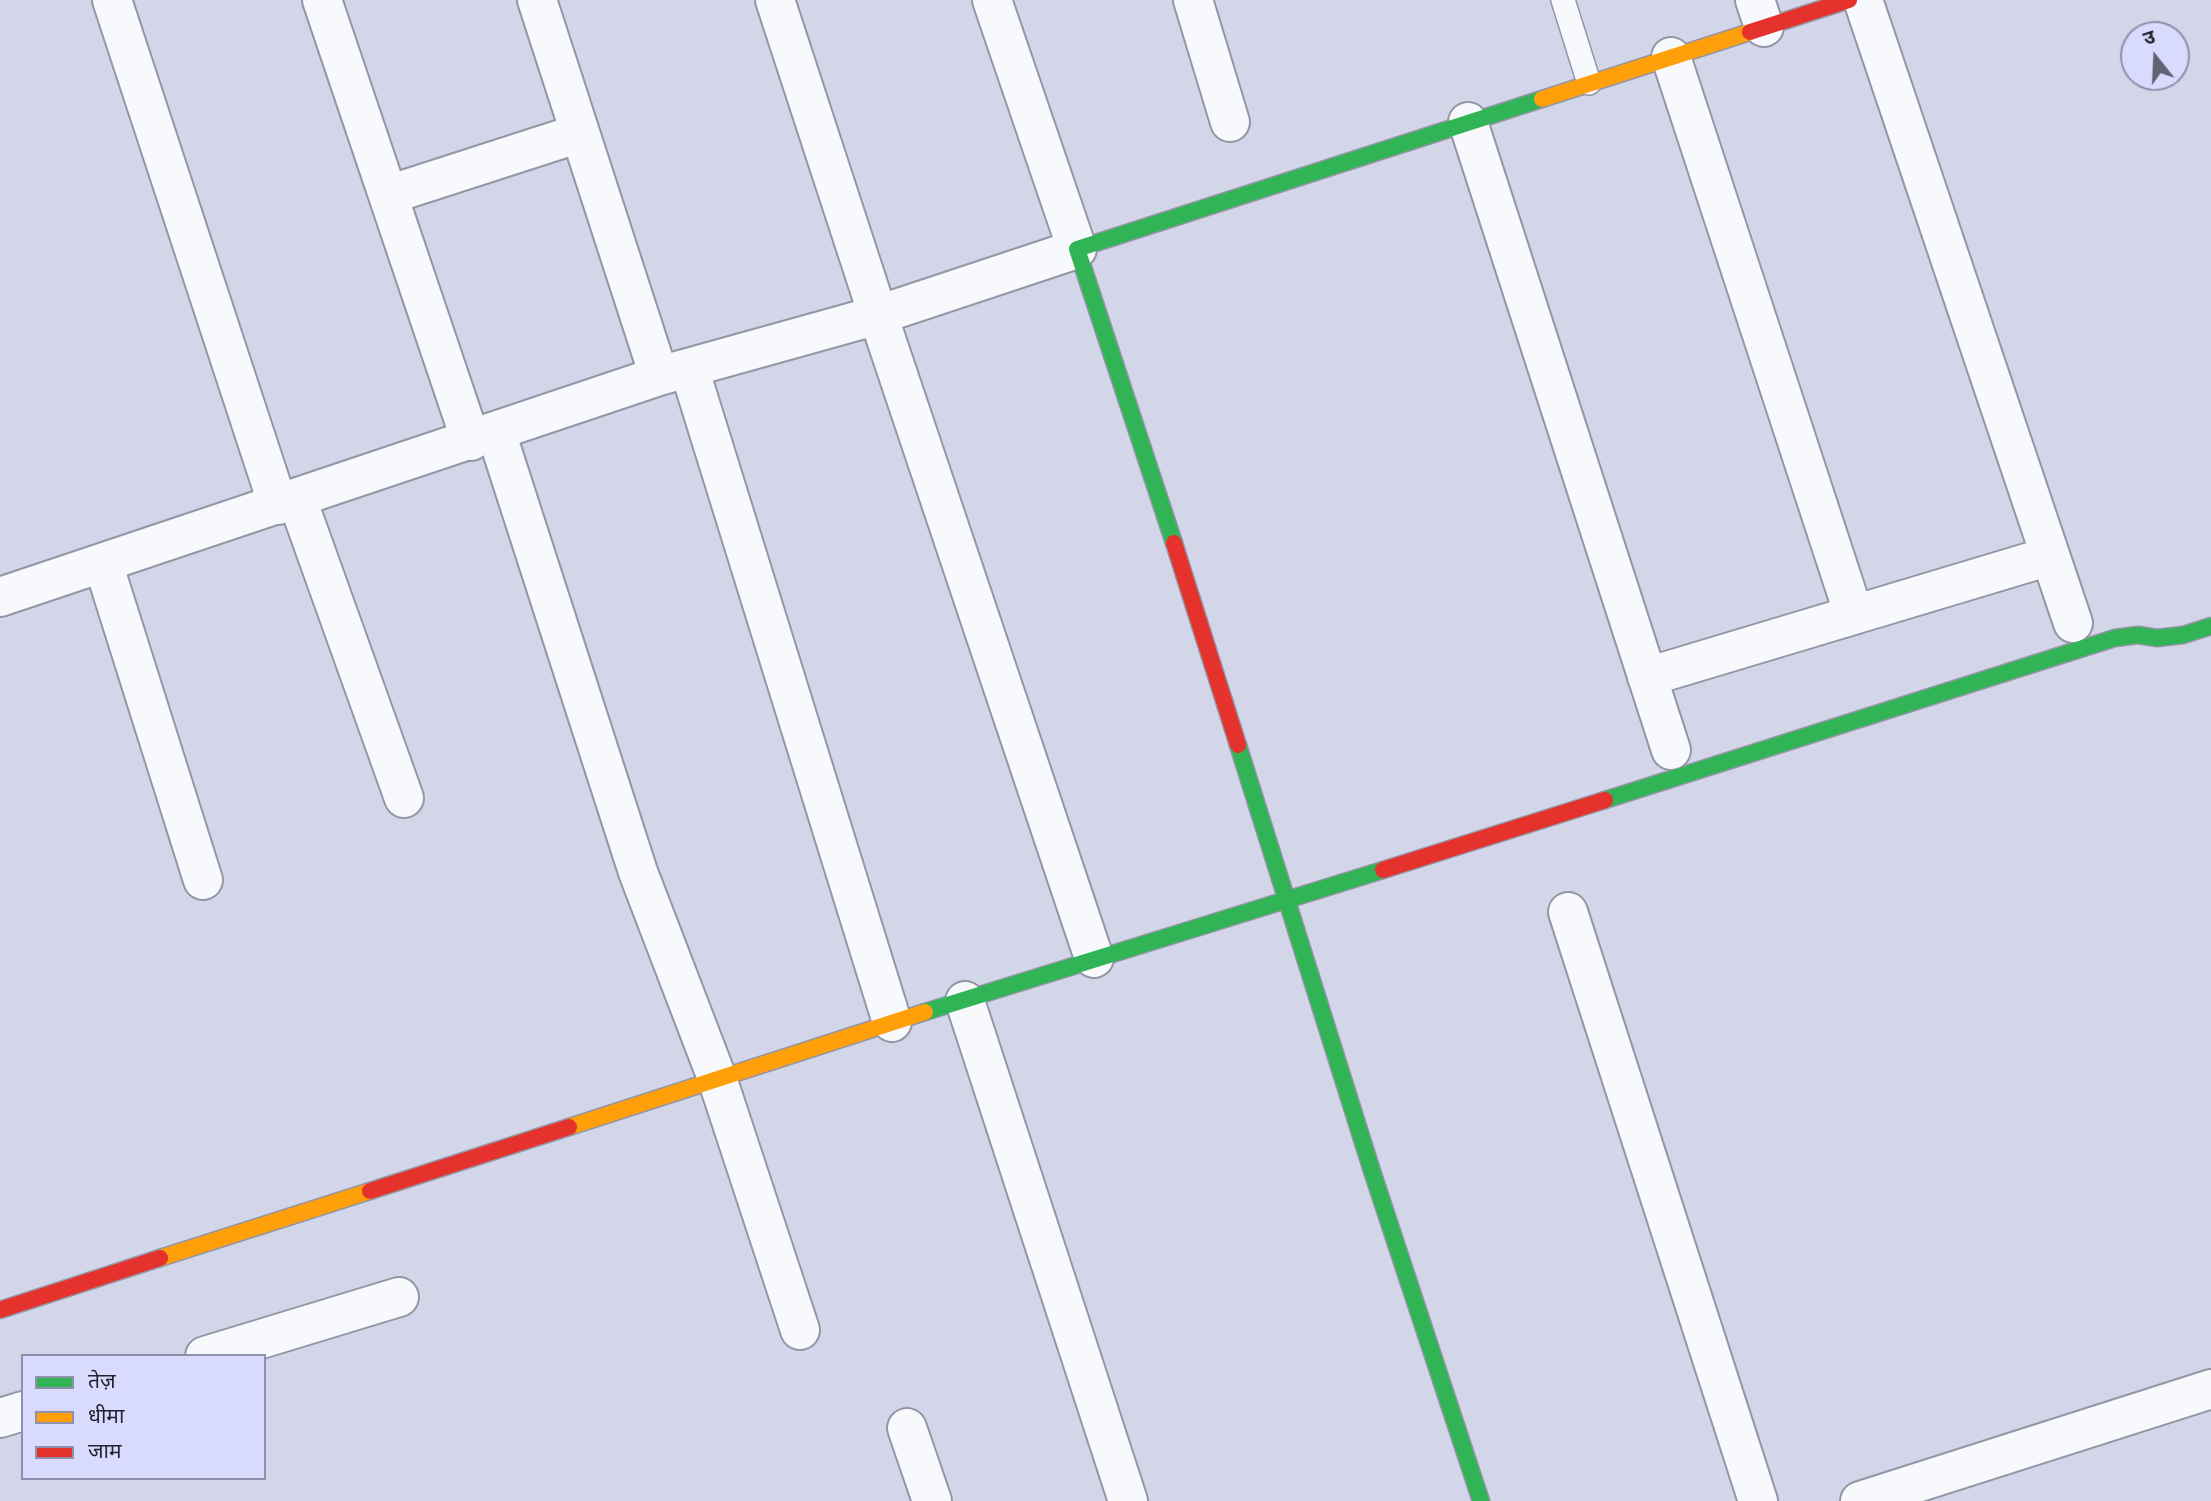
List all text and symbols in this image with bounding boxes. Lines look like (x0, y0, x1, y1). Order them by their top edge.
north arrow (2120, 21, 2190, 91)
text: उ (2140, 25, 2158, 50)
legend (21, 1354, 266, 1480)
text: तेज़ (88, 1369, 116, 1393)
text: धीमा (88, 1404, 124, 1428)
text: जाम (88, 1439, 122, 1463)

